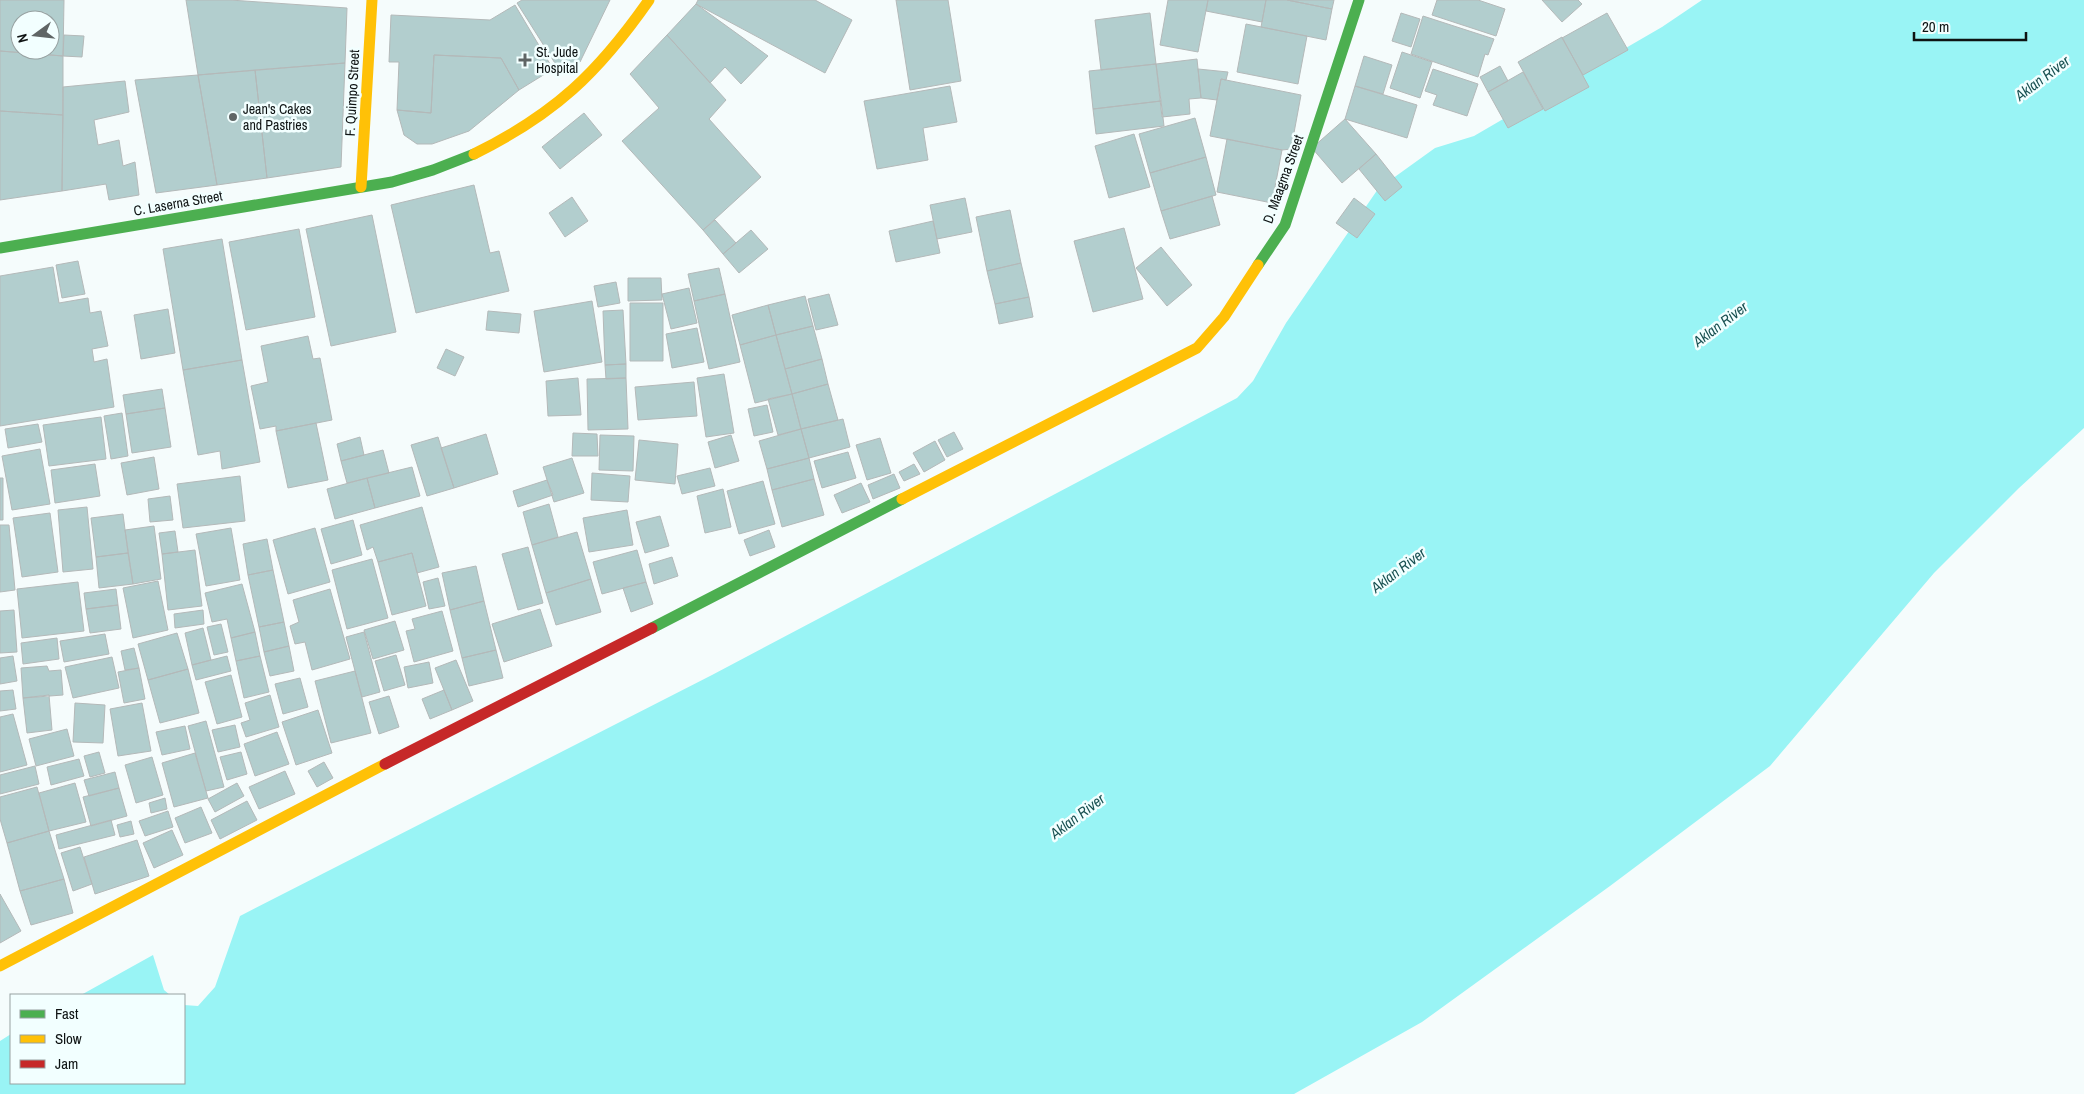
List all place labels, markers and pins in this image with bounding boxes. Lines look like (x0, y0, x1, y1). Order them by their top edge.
place label: St. Jude Hospital (536, 43, 578, 77)
marker: St. Jude Hospital (518, 53, 532, 67)
place label: Jean's Cakes and Pastries (243, 100, 312, 134)
marker: Jean's Cakes and Pastries (227, 111, 239, 123)

